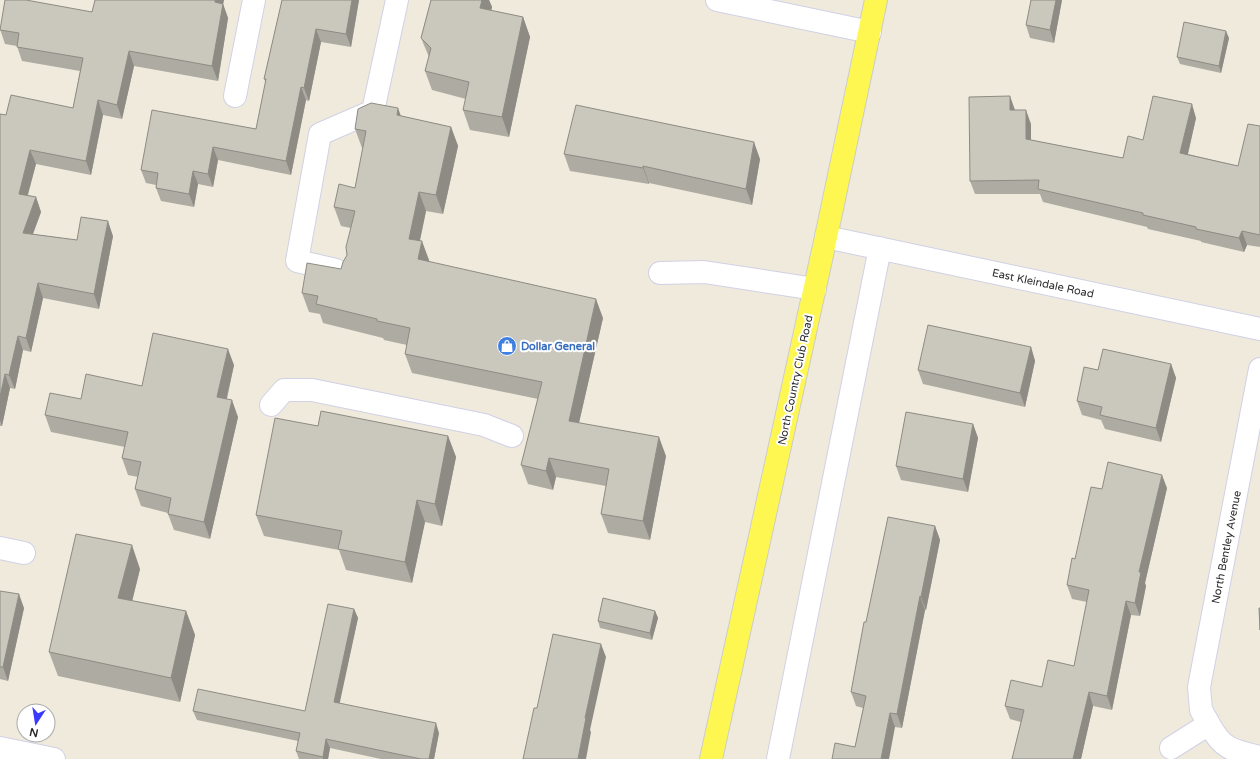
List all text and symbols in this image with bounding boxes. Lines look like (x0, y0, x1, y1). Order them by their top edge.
street label: East Kleindale Road (991, 266, 1095, 301)
street label: North Country Club Road (775, 314, 816, 446)
shop icon: Dollar General (496, 335, 518, 357)
place label: Dollar General (521, 340, 595, 353)
street label: North Bentley Avenue (1209, 489, 1244, 605)
north arrow (16, 703, 56, 743)
text: N (28, 725, 40, 740)

